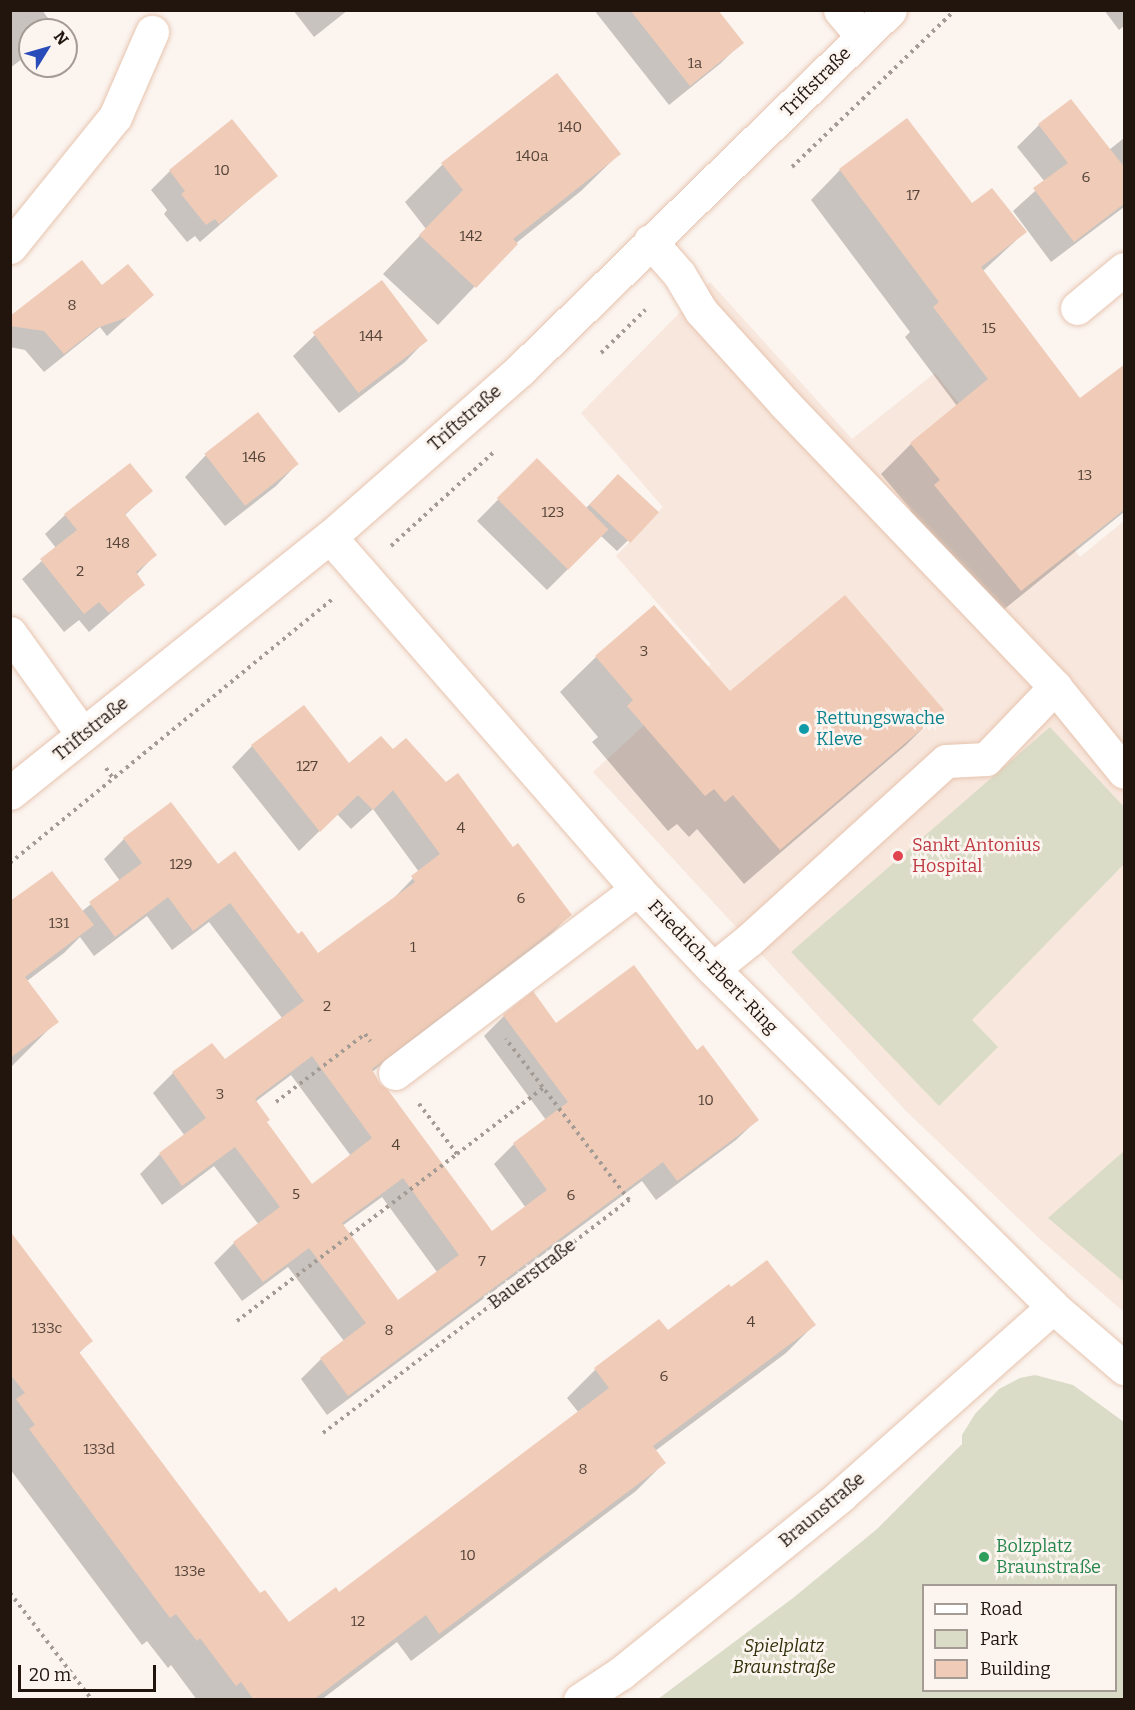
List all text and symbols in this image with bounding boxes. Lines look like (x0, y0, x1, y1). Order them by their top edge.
north arrow (18, 18, 78, 78)
text: N (50, 27, 72, 49)
street label: Triftstraße (777, 43, 855, 121)
house number: 1a (688, 55, 702, 73)
house number: 140 (558, 119, 582, 137)
house number: 140a (516, 148, 548, 166)
house number: 10 (214, 162, 230, 180)
house number: 6 (1082, 169, 1090, 187)
house number: 17 (906, 187, 920, 205)
house number: 142 (459, 228, 483, 246)
house number: 8 (67, 297, 77, 315)
house number: 15 (982, 320, 996, 338)
house number: 144 (359, 328, 383, 346)
street label: Triftstraße (424, 380, 506, 456)
house number: 146 (242, 449, 266, 467)
house number: 13 (1078, 467, 1092, 485)
house number: 123 (542, 504, 564, 522)
house number: 148 (106, 535, 130, 553)
house number: 2 (76, 563, 84, 581)
house number: 3 (640, 643, 648, 661)
street label: Triftstraße (49, 692, 133, 766)
place label: Rettungswache Kleve (816, 708, 945, 750)
marker: Rettungswache Kleve (797, 722, 811, 736)
house number: 127 (296, 758, 318, 776)
house number: 4 (457, 820, 465, 838)
place label: Sankt Antonius Hospital (912, 835, 1041, 878)
marker: Sankt Antonius Hospital (889, 847, 907, 865)
house number: 129 (169, 856, 193, 874)
house number: 6 (517, 890, 525, 908)
street label: Friedrich-Ebert-Ring (644, 896, 782, 1038)
house number: 131 (49, 915, 69, 933)
house number: 1 (410, 939, 416, 957)
house number: 2 (323, 998, 331, 1016)
house number: 3 (216, 1086, 224, 1104)
house number: 10 (698, 1092, 714, 1110)
house number: 4 (392, 1137, 400, 1155)
house number: 5 (292, 1186, 300, 1204)
house number: 6 (567, 1187, 575, 1205)
street label: Bauerstraße (484, 1234, 580, 1314)
house number: 7 (478, 1253, 486, 1271)
house number: 4 (747, 1314, 755, 1332)
house number: 133c (32, 1320, 62, 1338)
house number: 8 (384, 1322, 394, 1340)
house number: 6 (660, 1368, 668, 1386)
house number: 133d (83, 1441, 115, 1459)
house number: 8 (578, 1461, 588, 1479)
street label: Braunstraße (775, 1468, 869, 1552)
place label: Bolzplatz Braunstraße (996, 1536, 1101, 1578)
house number: 10 (460, 1547, 476, 1565)
marker: Bolzplatz Braunstraße (977, 1550, 991, 1564)
house number: 133e (175, 1563, 205, 1581)
legend (922, 1584, 1117, 1692)
text: Road (980, 1598, 1022, 1620)
house number: 12 (351, 1613, 365, 1631)
text: Park (980, 1628, 1018, 1650)
park label: Spielplatz Braunstraße (733, 1636, 835, 1678)
scale bar (21, 1653, 159, 1691)
text: Building (980, 1658, 1051, 1680)
text: 20 m (29, 1664, 71, 1686)

